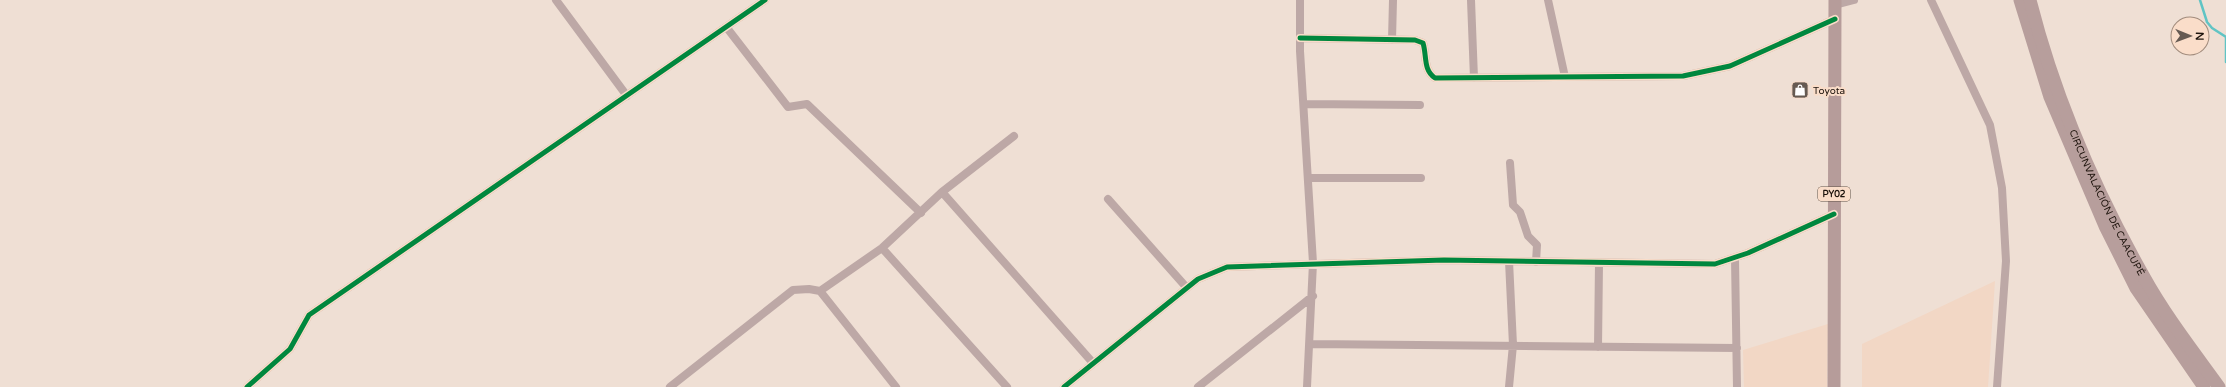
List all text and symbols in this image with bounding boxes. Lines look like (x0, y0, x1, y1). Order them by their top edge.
north arrow (2170, 16, 2210, 56)
text: N (2193, 32, 2206, 41)
shop icon: Toyota (1790, 80, 1810, 100)
place label: Toyota (1813, 85, 1845, 97)
street label: CIRCUNVALACIÓN DE CAACUPÉ (2066, 128, 2147, 278)
road number: PY02 (1818, 187, 1850, 201)

